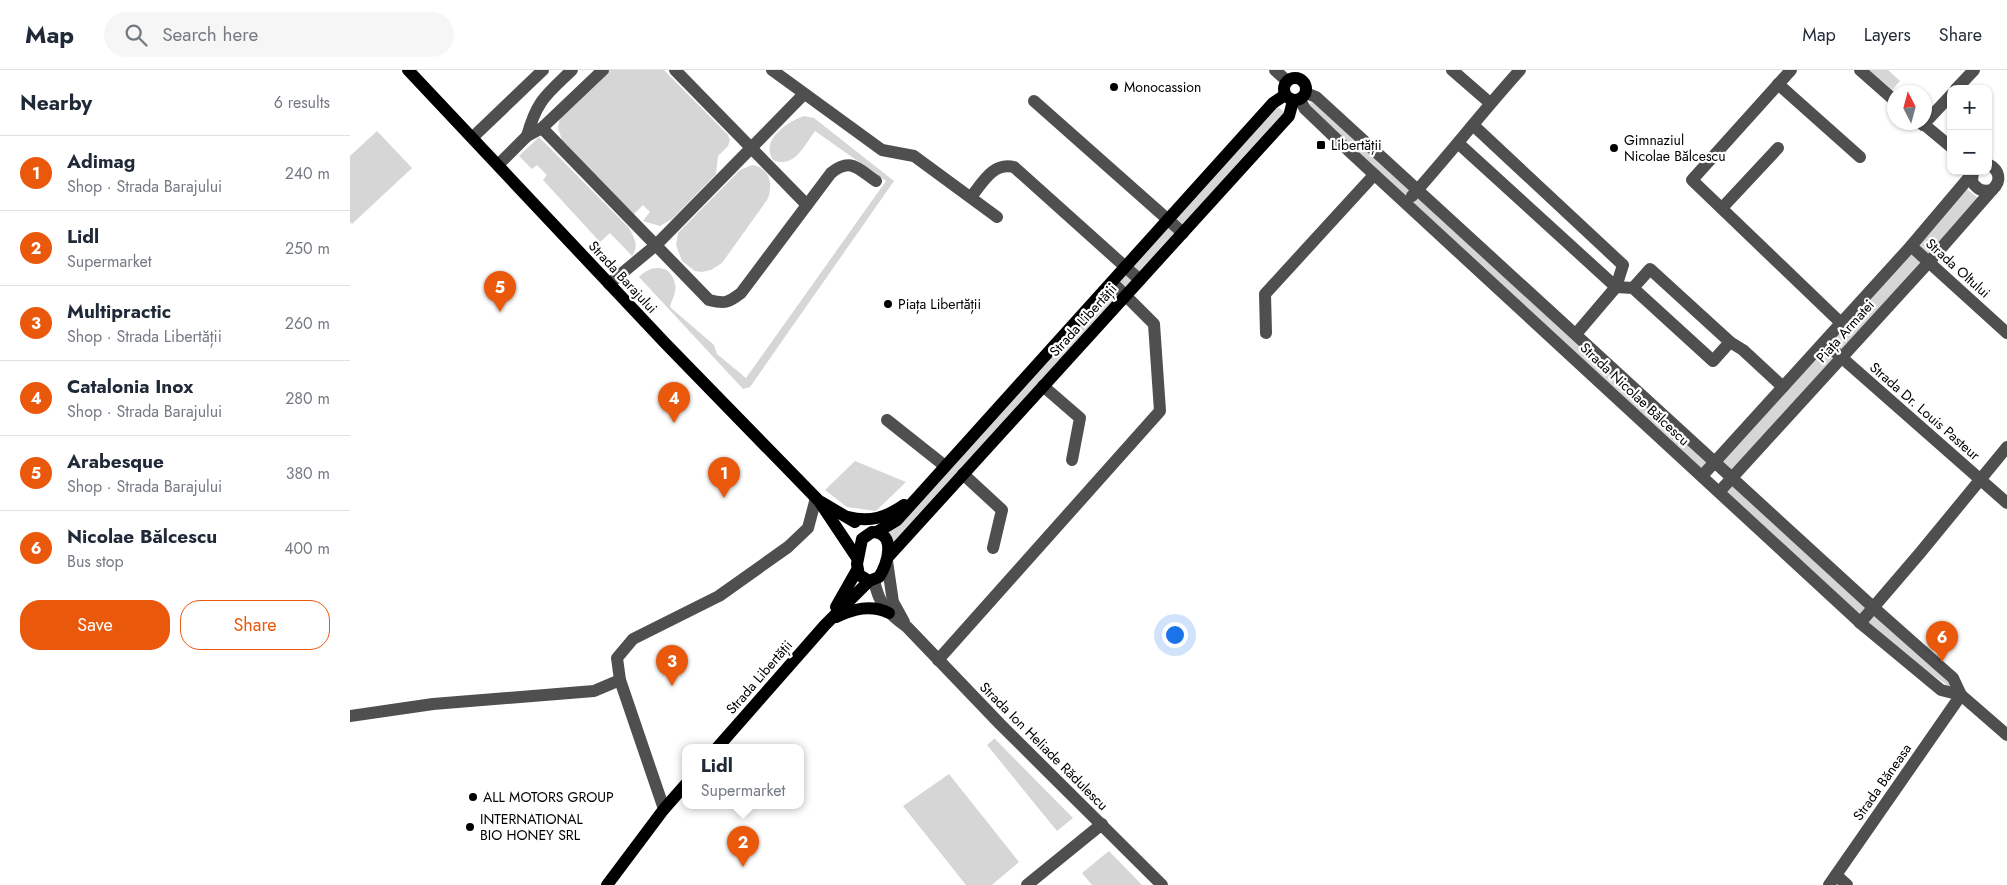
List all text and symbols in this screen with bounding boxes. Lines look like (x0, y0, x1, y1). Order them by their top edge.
search box (104, 12, 454, 57)
text: Map (25, 17, 74, 52)
icon: search (122, 21, 150, 49)
text: Search here (162, 21, 258, 48)
text: Map (1802, 22, 1836, 48)
text: Layers (1864, 22, 1911, 48)
text: Share (1939, 22, 1982, 48)
place label: Monocassion (1124, 77, 1201, 97)
marker: Monocassion (1108, 81, 1120, 93)
north arrow (1887, 85, 1932, 130)
map controls (1947, 85, 1992, 175)
button: + (1947, 85, 1992, 130)
text: Nearby (20, 88, 92, 118)
text: 6 results (274, 91, 330, 114)
place label: Gimnaziul Nicolae Bălcescu (1624, 130, 1726, 166)
button: − (1947, 130, 1992, 175)
place label: Libertății (1331, 135, 1382, 156)
marker: Libertății (1315, 139, 1327, 151)
marker: Gimnaziul Nicolae Bălcescu (1608, 142, 1620, 154)
text: Adimag (67, 148, 135, 175)
text: 1 (32, 162, 40, 185)
text: 240 m (285, 162, 330, 185)
text: Shop · Strada Barajului (67, 175, 222, 198)
text: Lidl (67, 223, 99, 250)
street label: Strada Oltului (1921, 234, 1995, 302)
street label: Strada Barajului (584, 236, 662, 318)
text: 2 (31, 237, 41, 260)
text: 250 m (285, 237, 330, 260)
text: Supermarket (67, 250, 152, 273)
pin: 5 (484, 271, 516, 312)
street label: Strada Libertății (1045, 279, 1122, 362)
place label: Piața Libertății (898, 294, 981, 315)
street label: Piața Armatei (1811, 295, 1879, 367)
text: Multipractic (67, 298, 171, 325)
marker: Piața Libertății (882, 298, 894, 310)
text: 3 (31, 312, 41, 335)
text: 260 m (285, 312, 330, 335)
text: Shop · Strada Libertății (67, 325, 222, 348)
street label: Strada Nicolae Bălcescu (1576, 338, 1694, 450)
street label: Strada Dr. Louis Pasteur (1865, 357, 1985, 465)
text: Catalonia Inox (67, 373, 193, 400)
pin: 4 (658, 382, 690, 423)
text: 4 (30, 387, 42, 410)
text: 280 m (285, 387, 330, 410)
text: Shop · Strada Barajului (67, 400, 222, 423)
text: Arabesque (67, 448, 164, 475)
pin: 1 (708, 457, 740, 498)
text: 5 (31, 462, 41, 485)
text: 380 m (286, 462, 330, 485)
text: Shop · Strada Barajului (67, 475, 222, 498)
text: Nicolae Bălcescu (67, 523, 217, 550)
text: 6 (31, 537, 41, 560)
text: 400 m (284, 537, 330, 560)
text: Bus stop (67, 550, 124, 573)
button: Save (20, 600, 170, 650)
button: Share (180, 600, 330, 650)
pin: 6 (1926, 621, 1958, 662)
your location (1162, 622, 1188, 648)
street label: Strada Libertății (721, 636, 798, 719)
pin: 3 (656, 645, 688, 686)
street label: Strada Ion Heliade Rădulescu (975, 677, 1113, 815)
street label: Strada Băneasa (1848, 739, 1916, 825)
popup (682, 744, 804, 809)
text: Lidl (701, 752, 733, 779)
text: Supermarket (701, 779, 785, 802)
place label: ALL MOTORS GROUP (483, 787, 614, 807)
marker: ALL MOTORS GROUP (467, 791, 479, 803)
place label: INTERNATIONAL BIO HONEY SRL (480, 809, 584, 845)
marker: INTERNATIONAL BIO HONEY SRL (464, 821, 476, 833)
pin: 2 (727, 826, 759, 867)

